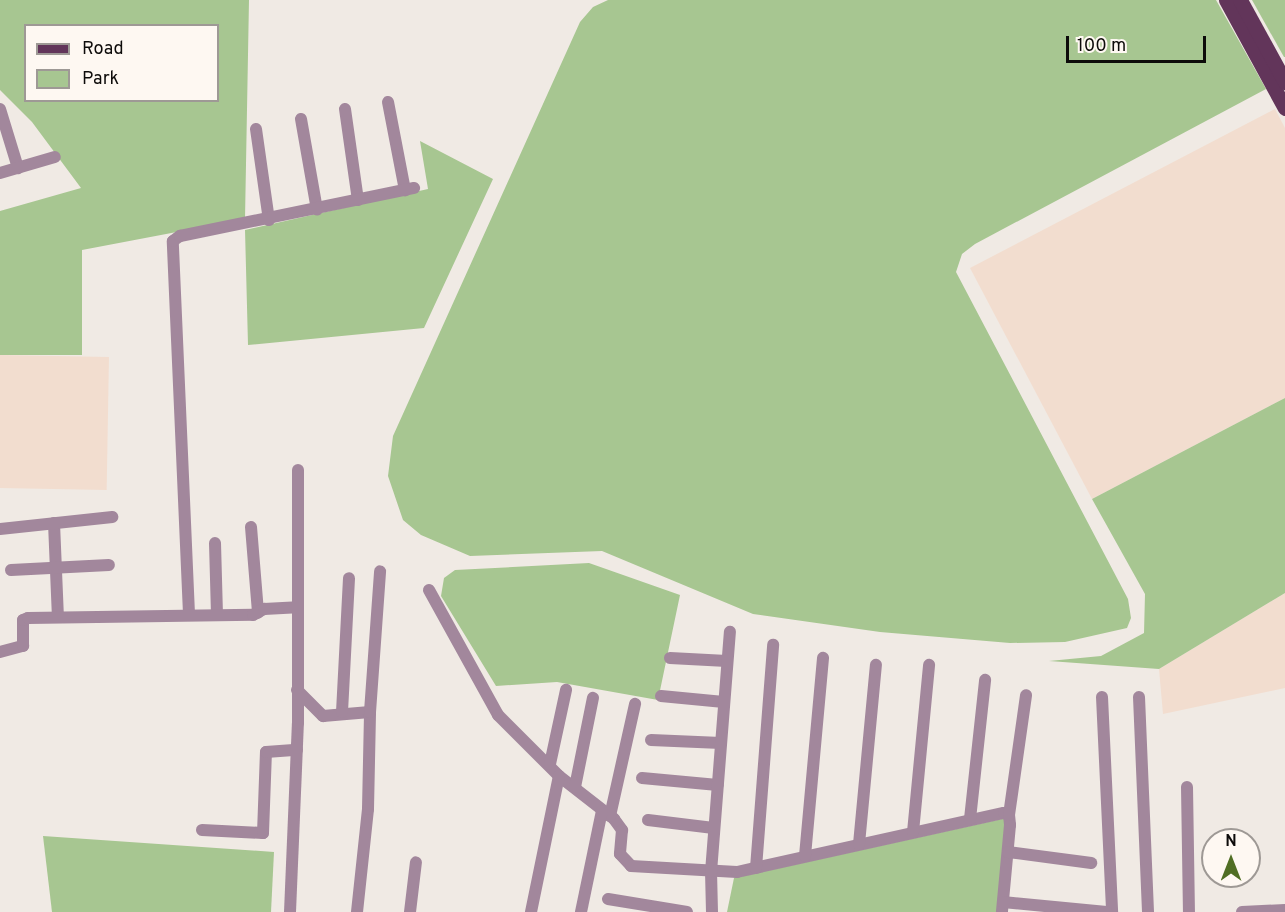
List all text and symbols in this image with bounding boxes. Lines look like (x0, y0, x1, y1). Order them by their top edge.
legend (24, 24, 219, 102)
scale bar (1069, 24, 1208, 62)
text: 100 m (1077, 35, 1126, 58)
text: Road (82, 38, 124, 61)
text: Park (82, 68, 119, 91)
north arrow (1201, 828, 1261, 888)
text: N (1225, 832, 1237, 852)

